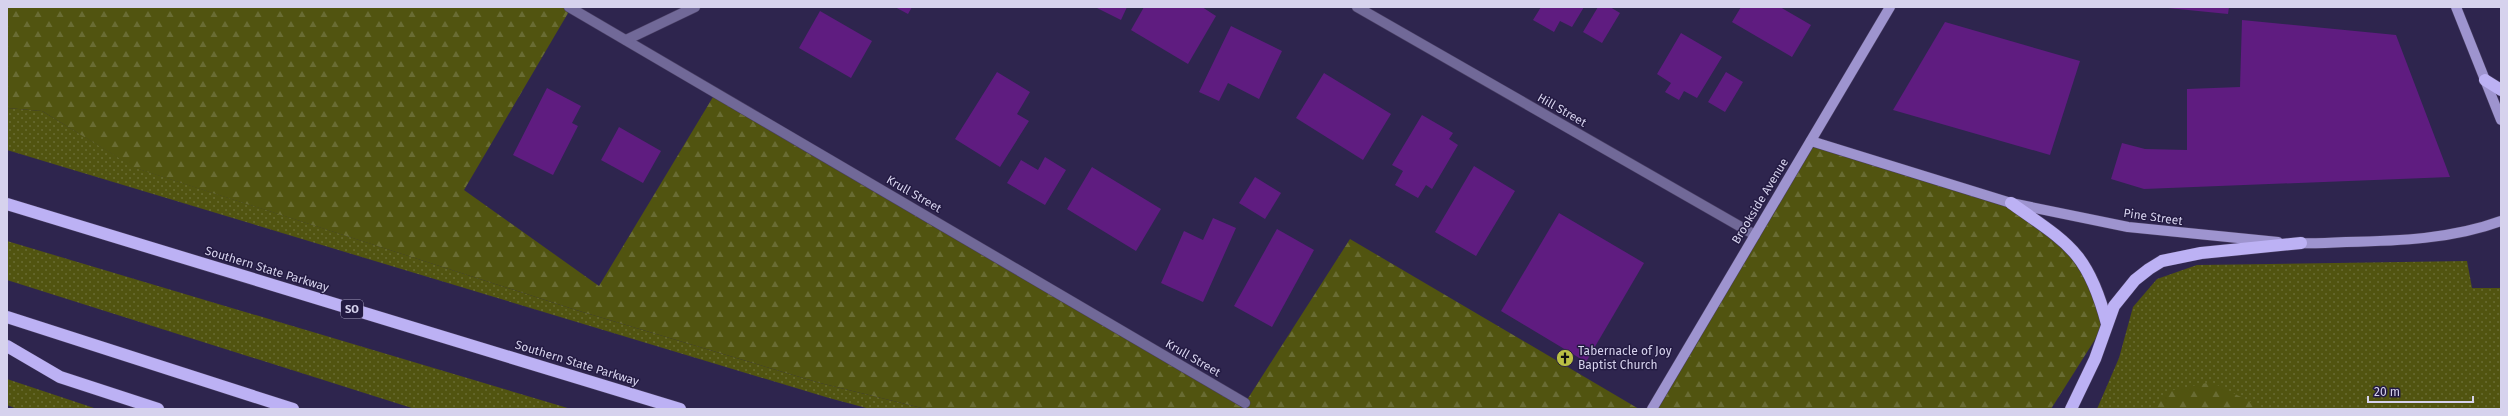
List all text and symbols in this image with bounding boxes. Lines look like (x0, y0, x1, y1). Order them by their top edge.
street label: Hill Street (1535, 90, 1590, 130)
street label: Brookside Avenue (1729, 156, 1791, 246)
street label: Krull Street (884, 173, 945, 216)
street label: Pine Street (2122, 206, 2184, 228)
street label: Southern State Parkway (203, 243, 331, 295)
road number: SO (341, 300, 363, 318)
street label: Southern State Parkway (513, 337, 641, 389)
street label: Krull Street (1163, 337, 1224, 380)
place label: Tabernacle of Joy Baptist Church (1578, 344, 1672, 372)
church icon: Tabernacle of Joy Baptist Church (1555, 348, 1575, 368)
scale bar (2368, 378, 2473, 404)
text: 20 m (2374, 385, 2400, 399)

